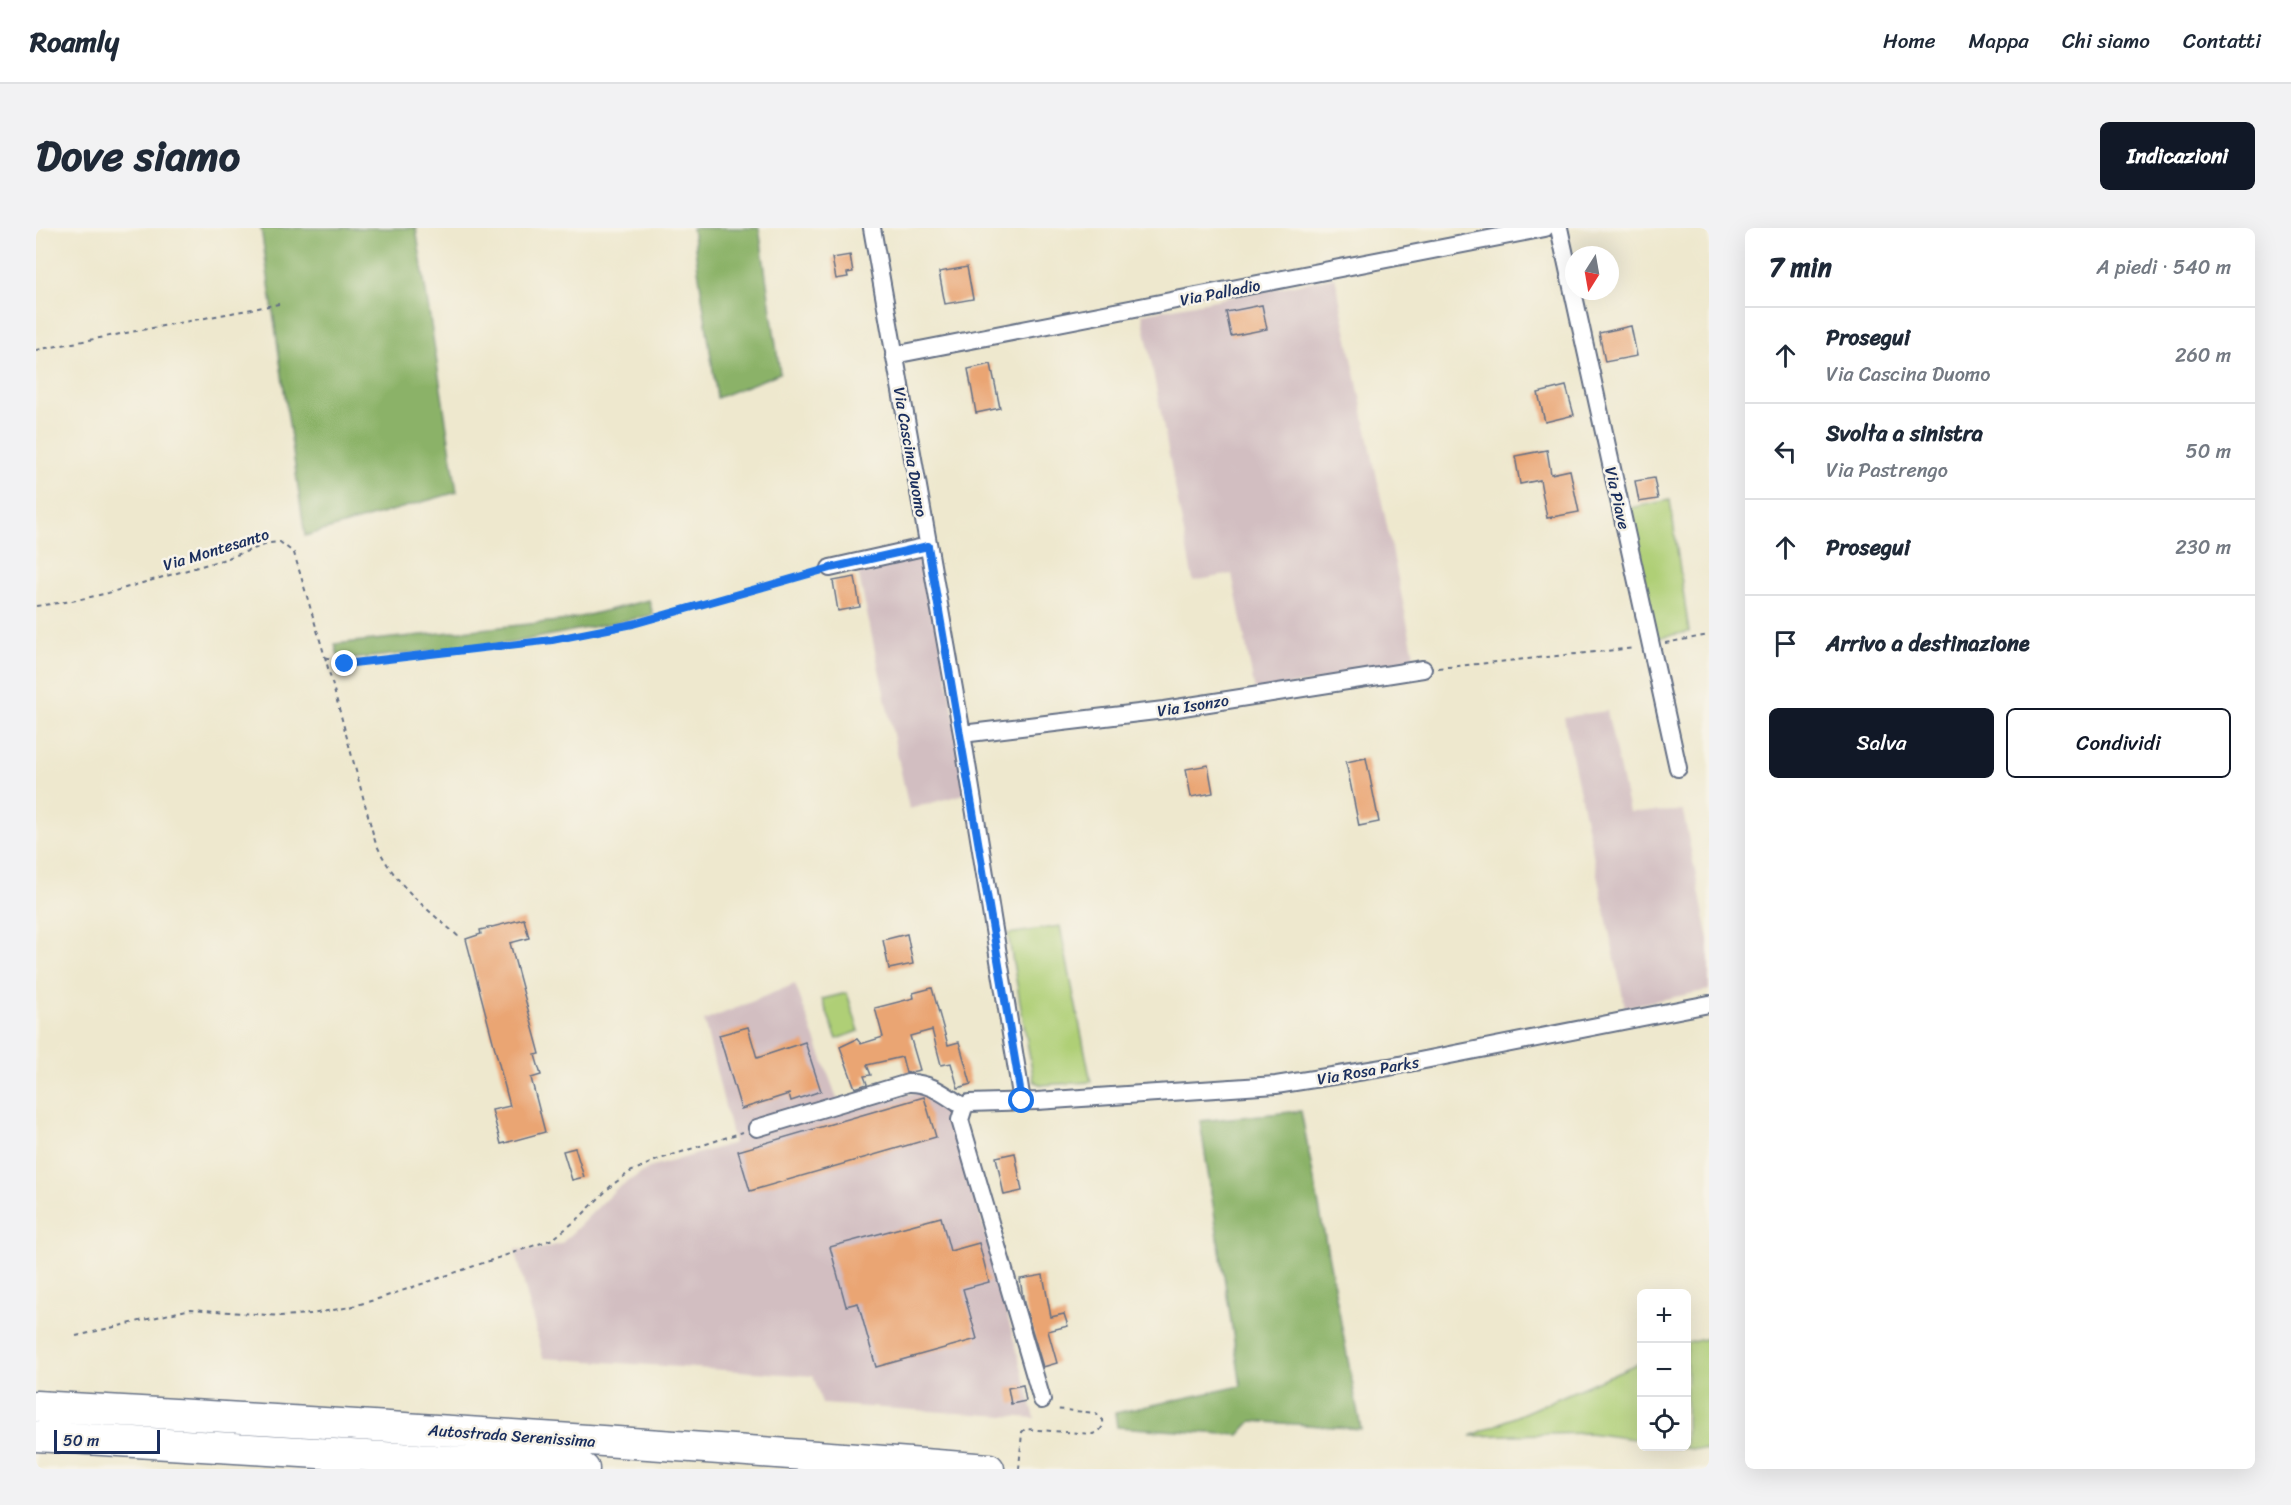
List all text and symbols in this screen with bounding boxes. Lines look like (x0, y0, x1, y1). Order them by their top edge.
text: Roamly (30, 17, 119, 66)
text: Home (1883, 22, 1935, 60)
text: Mappa (1968, 22, 2029, 60)
text: Chi siamo (2062, 22, 2150, 60)
text: Contatti (2183, 22, 2261, 60)
text: Dove siamo (36, 119, 240, 193)
button: Indicazioni (2100, 122, 2255, 190)
text: 7 min (1769, 244, 1832, 290)
north arrow (1565, 246, 1619, 300)
text: A piedi · 540 m (2097, 250, 2231, 285)
street label: Via Palladio (1177, 270, 1263, 314)
text: Prosegui (1826, 318, 1910, 357)
text: 260 m (2175, 338, 2231, 373)
icon: ahead (1769, 339, 1802, 372)
text: Via Cascina Duomo (1826, 357, 1990, 392)
street label: Via Cascina Duomo (885, 385, 936, 519)
text: Svolta a sinistra (1826, 414, 1983, 453)
text: 50 m (2186, 434, 2231, 469)
icon: left (1769, 435, 1802, 468)
text: Via Pastrengo (1826, 453, 1948, 488)
street label: Via Piave (1596, 464, 1639, 532)
street label: Via Montesanto (159, 520, 273, 579)
text: Prosegui (1826, 528, 1910, 567)
text: 230 m (2175, 530, 2231, 565)
icon: ahead (1769, 531, 1802, 564)
text: Arrivo a destinazione (1826, 624, 2030, 663)
icon: arrive (1769, 627, 1802, 660)
route end (331, 650, 357, 676)
street label: Via Isonzo (1155, 686, 1231, 725)
button: Salva (1769, 708, 1994, 778)
button: Condividi (2006, 708, 2231, 778)
street label: Via Rosa Parks (1315, 1047, 1422, 1094)
route start (1008, 1087, 1034, 1113)
map controls (1637, 1289, 1691, 1451)
button: + (1637, 1289, 1691, 1343)
button: − (1637, 1343, 1691, 1397)
button: locate (1637, 1397, 1691, 1451)
street label: Autostrada Serenissima (426, 1415, 597, 1456)
text: 50 m (63, 1426, 99, 1455)
scale bar (54, 1427, 160, 1454)

